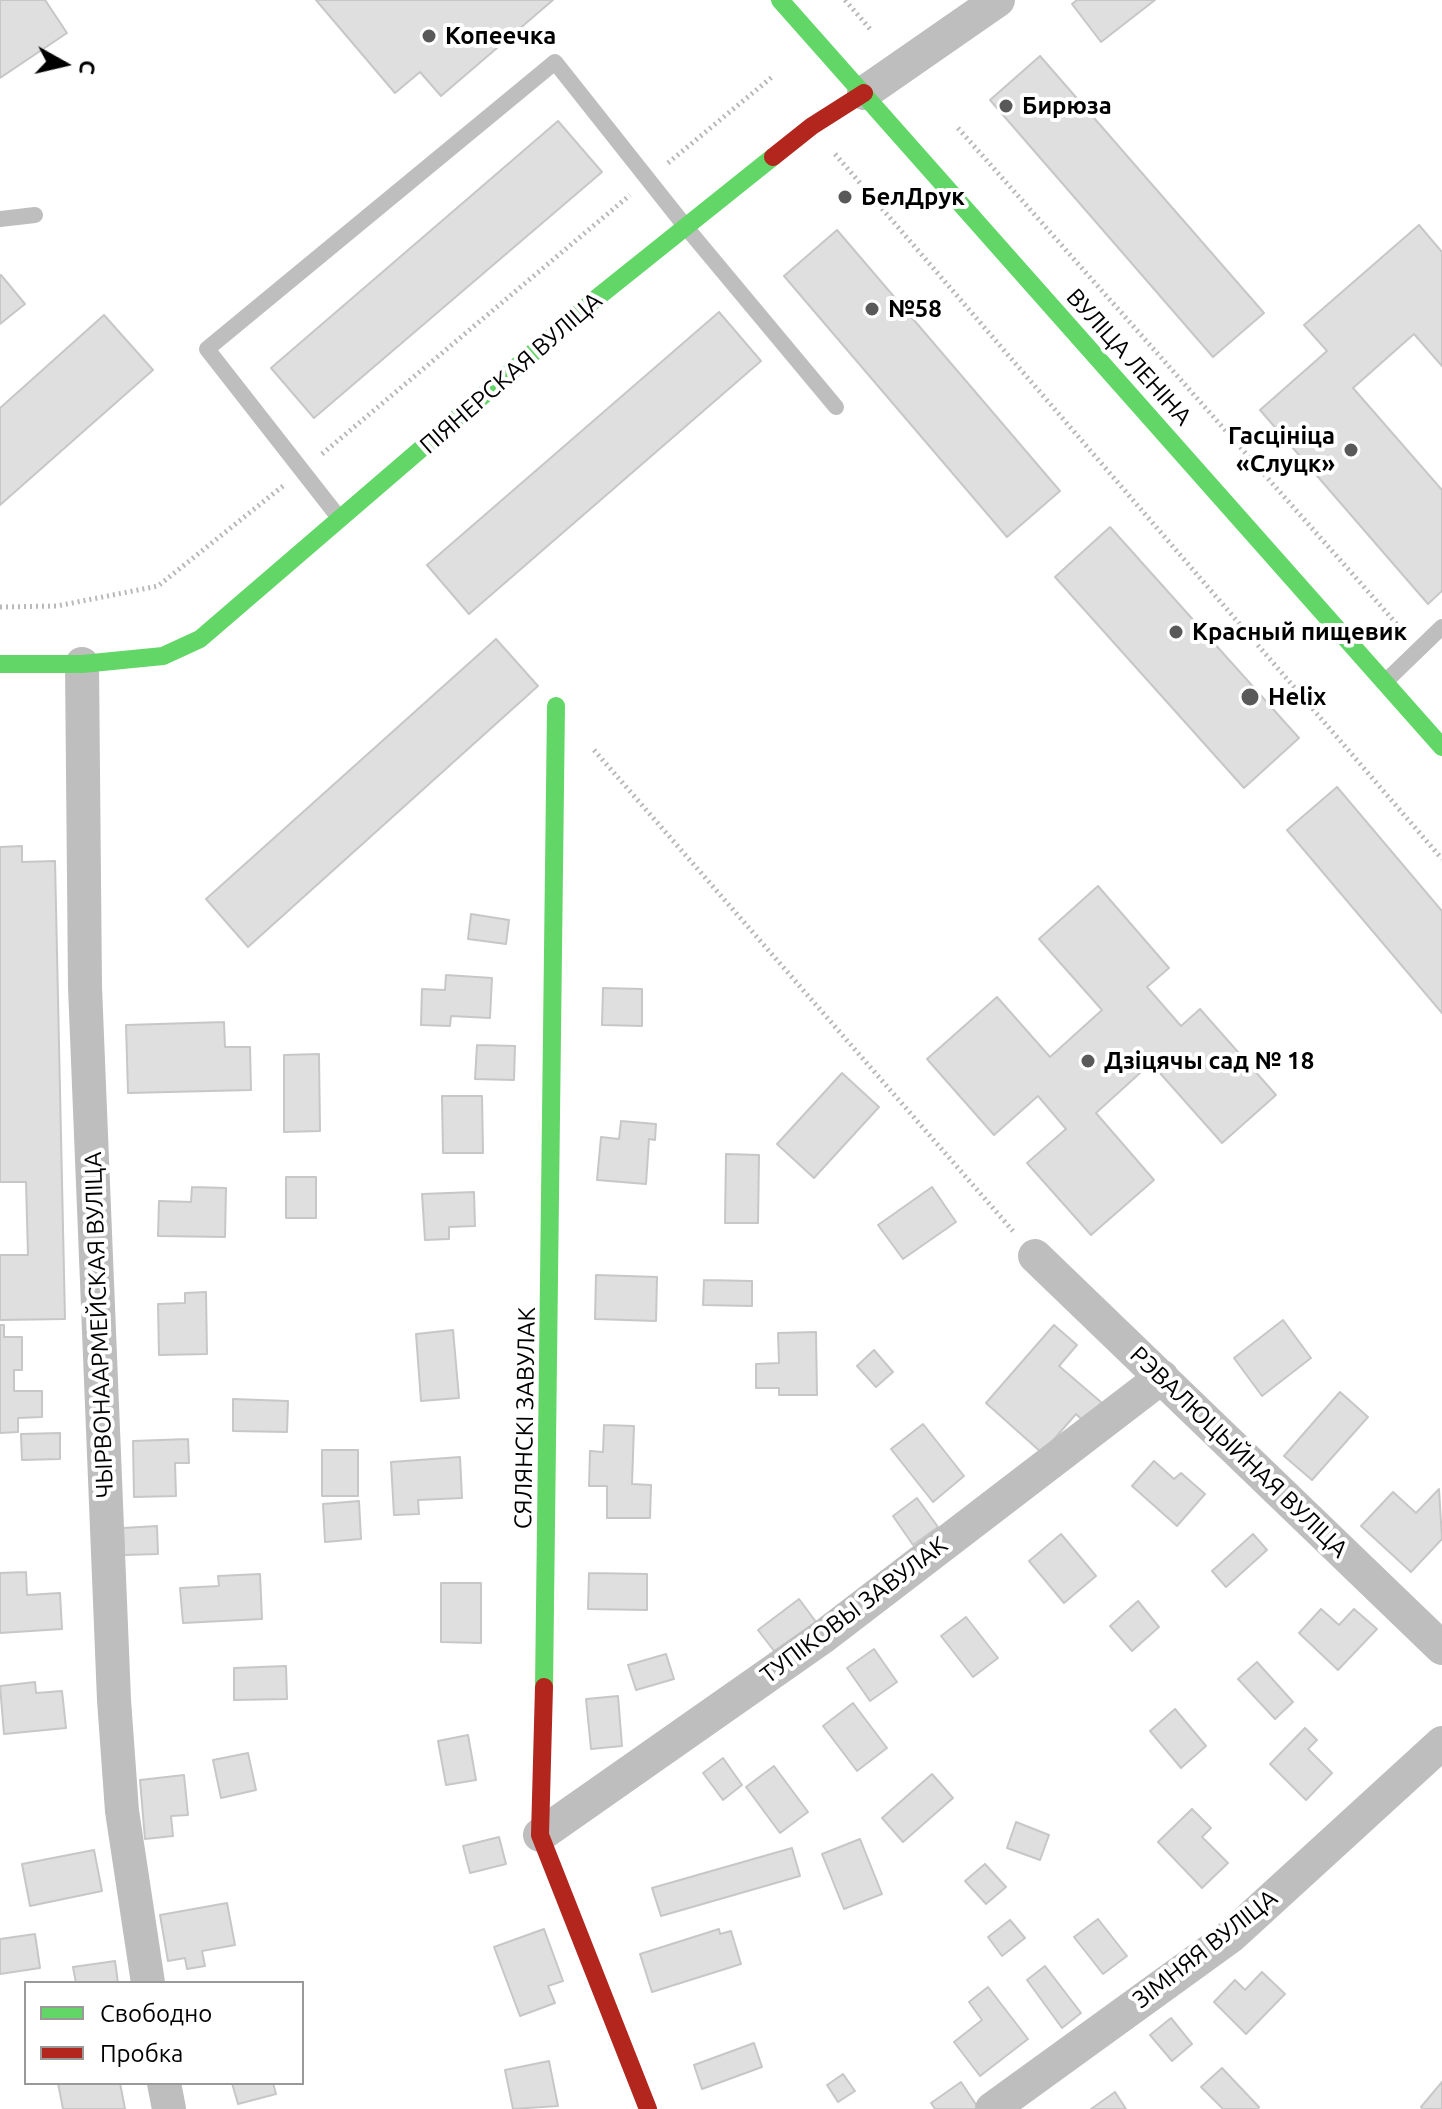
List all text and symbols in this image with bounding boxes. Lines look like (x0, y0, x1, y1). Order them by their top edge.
place label: Копеечка (445, 22, 556, 50)
north arrow (24, 24, 104, 104)
marker: Копеечка (420, 27, 438, 45)
text: С (75, 59, 102, 76)
place label: Бирюза (1022, 92, 1112, 120)
marker: Бирюза (997, 97, 1015, 115)
place label: БелДрук (861, 183, 965, 211)
marker: БелДрук (836, 188, 854, 206)
street label: ВУЛІЦА ЛЕНІНА (1060, 283, 1198, 431)
street label: ПІЯНЕРСКАЯ ВУЛІЦА (414, 286, 608, 460)
place label: №58 (888, 295, 942, 323)
marker: №58 (863, 300, 881, 318)
place label: Гасцініца «Слуцк» (1228, 422, 1335, 478)
marker: Гасцініца «Слуцк» (1342, 441, 1360, 459)
place label: Красный пищевик (1192, 618, 1407, 646)
marker: Красный пищевик (1167, 623, 1185, 641)
place label: Helix (1268, 683, 1326, 711)
marker: Helix (1239, 686, 1261, 708)
place label: Дзіцячы сад № 18 (1104, 1047, 1314, 1075)
marker: Дзіцячы сад № 18 (1079, 1052, 1097, 1070)
street label: ЧЫРВОНААРМЕЙСКАЯ ВУЛІЦА (79, 1151, 119, 1499)
street label: СЯЛЯНСКІ ЗАВУЛАК (509, 1307, 541, 1529)
street label: РЭВАЛЮЦЫЙНАЯ ВУЛІЦА (1124, 1340, 1354, 1564)
street label: ТУПІКОВЫ ЗАВУЛАК (755, 1530, 953, 1690)
street label: ЗІМНЯЯ ВУЛІЦА (1127, 1884, 1283, 2014)
legend (24, 1981, 304, 2085)
text: Свободно (100, 2000, 212, 2027)
text: Пробка (100, 2040, 183, 2067)

